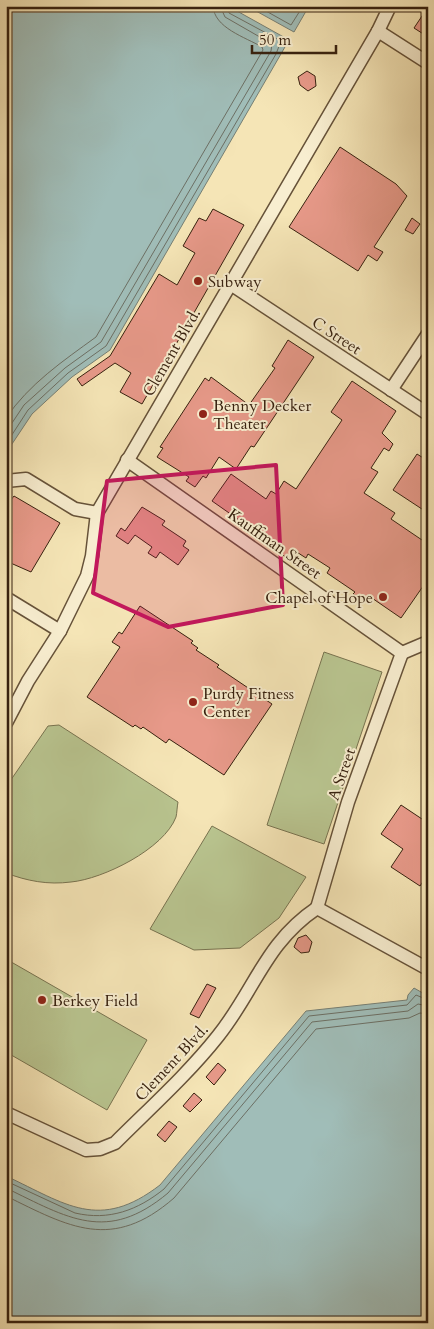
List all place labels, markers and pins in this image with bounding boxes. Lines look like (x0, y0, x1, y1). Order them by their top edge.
place label: Subway (208, 271, 262, 293)
marker: Subway (192, 275, 204, 287)
place label: Benny Decker Theater (213, 395, 311, 435)
marker: Benny Decker Theater (197, 408, 209, 420)
place label: Chapel of Hope (265, 587, 373, 609)
marker: Chapel of Hope (377, 591, 389, 603)
place label: Purdy Fitness Center (203, 683, 294, 723)
marker: Purdy Fitness Center (187, 696, 199, 708)
place label: Berkey Field (52, 990, 139, 1012)
marker: Berkey Field (36, 994, 48, 1006)

